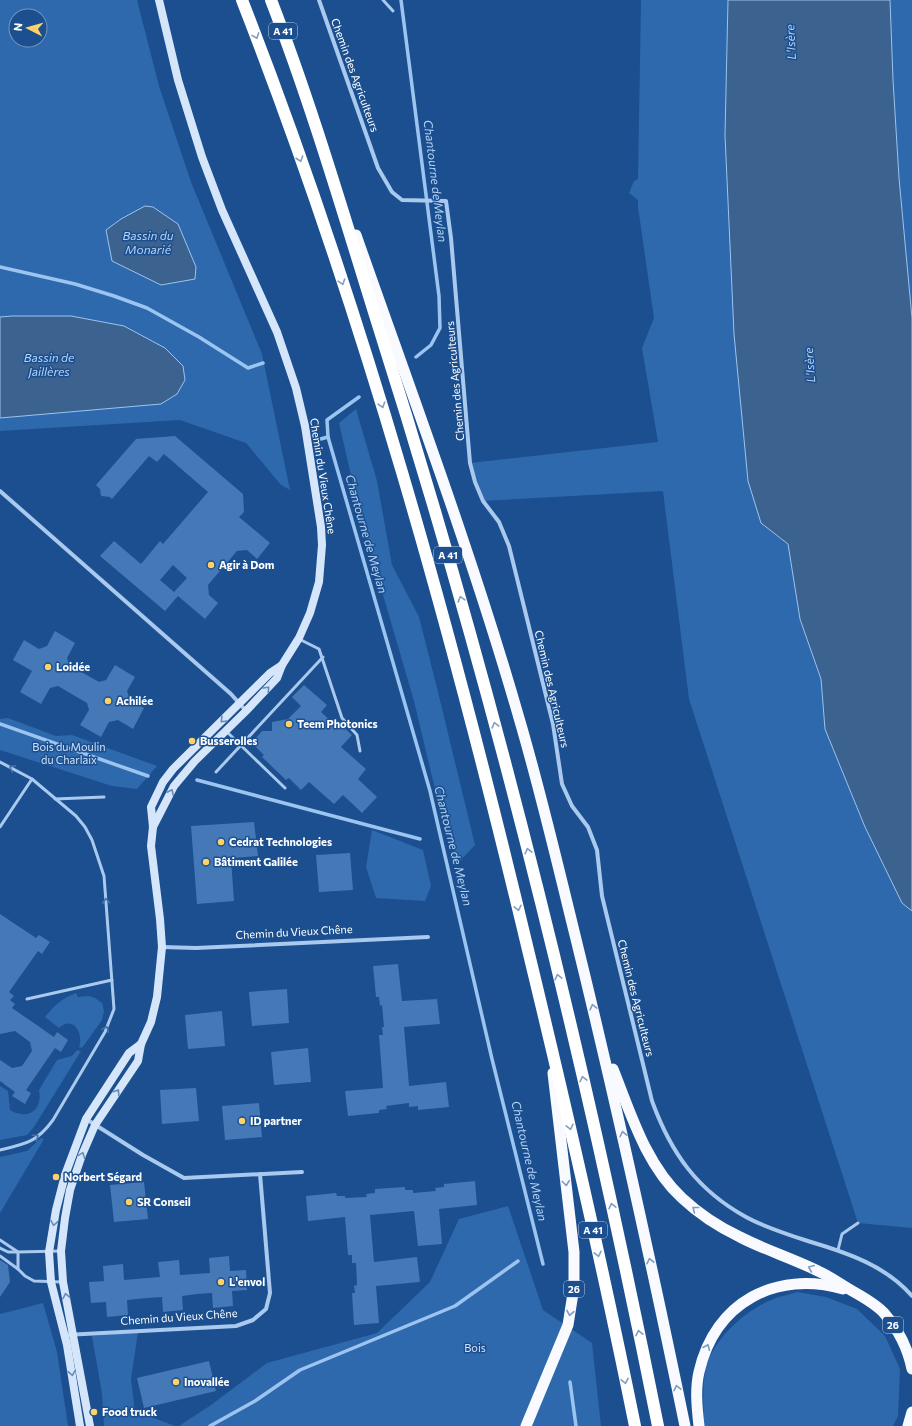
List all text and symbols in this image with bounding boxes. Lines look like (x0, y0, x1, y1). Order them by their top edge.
north arrow (8, 8, 48, 48)
street label: Chemin des Agriculteurs (329, 16, 382, 134)
text: N (11, 22, 24, 32)
road number: A 41 (269, 23, 297, 39)
water label: L'Isère (782, 23, 798, 60)
one-way arrow (251, 33, 260, 40)
water label: Chantourne de Meylan (422, 119, 450, 243)
one-way arrow (296, 155, 304, 162)
water label: Bassin du Monarié (123, 228, 174, 256)
one-way arrow (337, 278, 346, 285)
street label: Chemin des Agriculteurs (443, 321, 466, 441)
water label: L'Isère (801, 346, 817, 383)
water label: Bassin de Jaillères (24, 350, 75, 379)
one-way arrow (377, 402, 386, 409)
street label: Chemin du Vieux Chêne (308, 417, 339, 535)
water label: Chantourne de Meylan (343, 473, 391, 595)
road number: A 41 (434, 547, 462, 563)
place label: Agir à Dom (219, 558, 275, 571)
marker: Agir à Dom (206, 560, 216, 570)
one-way arrow (457, 596, 466, 603)
street label: Chemin des Agriculteurs (533, 629, 572, 749)
place label: Loidée (56, 660, 90, 673)
marker: Loidée (43, 662, 53, 672)
one-way arrow (262, 686, 269, 694)
place label: Achilée (116, 694, 153, 707)
marker: Achilée (103, 696, 113, 706)
one-way arrow (220, 715, 228, 723)
place label: Teem Photonics (297, 717, 378, 730)
marker: Teem Photonics (284, 719, 294, 729)
one-way arrow (492, 722, 500, 728)
place label: Busserolles (200, 734, 257, 747)
marker: Busserolles (187, 736, 197, 746)
park label: Bois du Moulin du Charlaix (32, 740, 106, 766)
one-way arrow (9, 765, 16, 773)
water label: Chantourne de Meylan (432, 784, 476, 907)
one-way arrow (166, 789, 174, 797)
place label: Cedrat Technologies (229, 835, 332, 848)
marker: Cedrat Technologies (216, 837, 226, 847)
one-way arrow (524, 848, 532, 854)
place label: Bâtiment Galilée (214, 855, 298, 868)
marker: Bâtiment Galilée (201, 857, 211, 867)
one-way arrow (101, 898, 110, 904)
one-way arrow (514, 904, 522, 911)
street label: Chemin du Vieux Chêne (235, 922, 353, 941)
street label: Chemin des Agriculteurs (616, 938, 657, 1058)
one-way arrow (555, 974, 563, 980)
one-way arrow (589, 1004, 597, 1010)
one-way arrow (101, 1025, 109, 1033)
one-way arrow (579, 1076, 587, 1082)
one-way arrow (112, 1089, 119, 1096)
water label: Chantourne de Meylan (509, 1099, 551, 1222)
place label: ID partner (250, 1114, 302, 1127)
marker: ID partner (237, 1116, 247, 1126)
one-way arrow (565, 1124, 573, 1130)
one-way arrow (619, 1130, 627, 1137)
one-way arrow (32, 1135, 39, 1142)
one-way arrow (78, 1152, 86, 1159)
place label: Norbert Ségard (64, 1170, 142, 1183)
marker: Norbert Ségard (51, 1172, 61, 1182)
one-way arrow (561, 1180, 570, 1186)
place label: SR Conseil (137, 1195, 191, 1208)
marker: SR Conseil (124, 1197, 134, 1207)
one-way arrow (608, 1203, 616, 1209)
one-way arrow (693, 1207, 700, 1214)
one-way arrow (50, 1220, 59, 1226)
road number: A 41 (579, 1222, 607, 1238)
one-way arrow (594, 1251, 602, 1257)
one-way arrow (647, 1257, 655, 1264)
one-way arrow (807, 1264, 814, 1272)
place label: L'envol (229, 1275, 265, 1288)
marker: L'envol (216, 1277, 226, 1287)
road number: 26 (564, 1281, 584, 1297)
one-way arrow (62, 1293, 71, 1299)
street label: Chemin du Vieux Chêne (120, 1306, 238, 1327)
one-way arrow (566, 1310, 575, 1316)
road number: 26 (883, 1317, 903, 1333)
one-way arrow (635, 1330, 643, 1336)
park label: Bois (464, 1341, 486, 1354)
one-way arrow (702, 1343, 710, 1351)
one-way arrow (67, 1370, 76, 1377)
place label: Inovallée (184, 1375, 230, 1388)
marker: Inovallée (171, 1377, 181, 1387)
one-way arrow (621, 1378, 629, 1384)
one-way arrow (673, 1385, 682, 1391)
place label: Food truck (102, 1405, 158, 1418)
marker: Food truck (89, 1407, 99, 1417)

